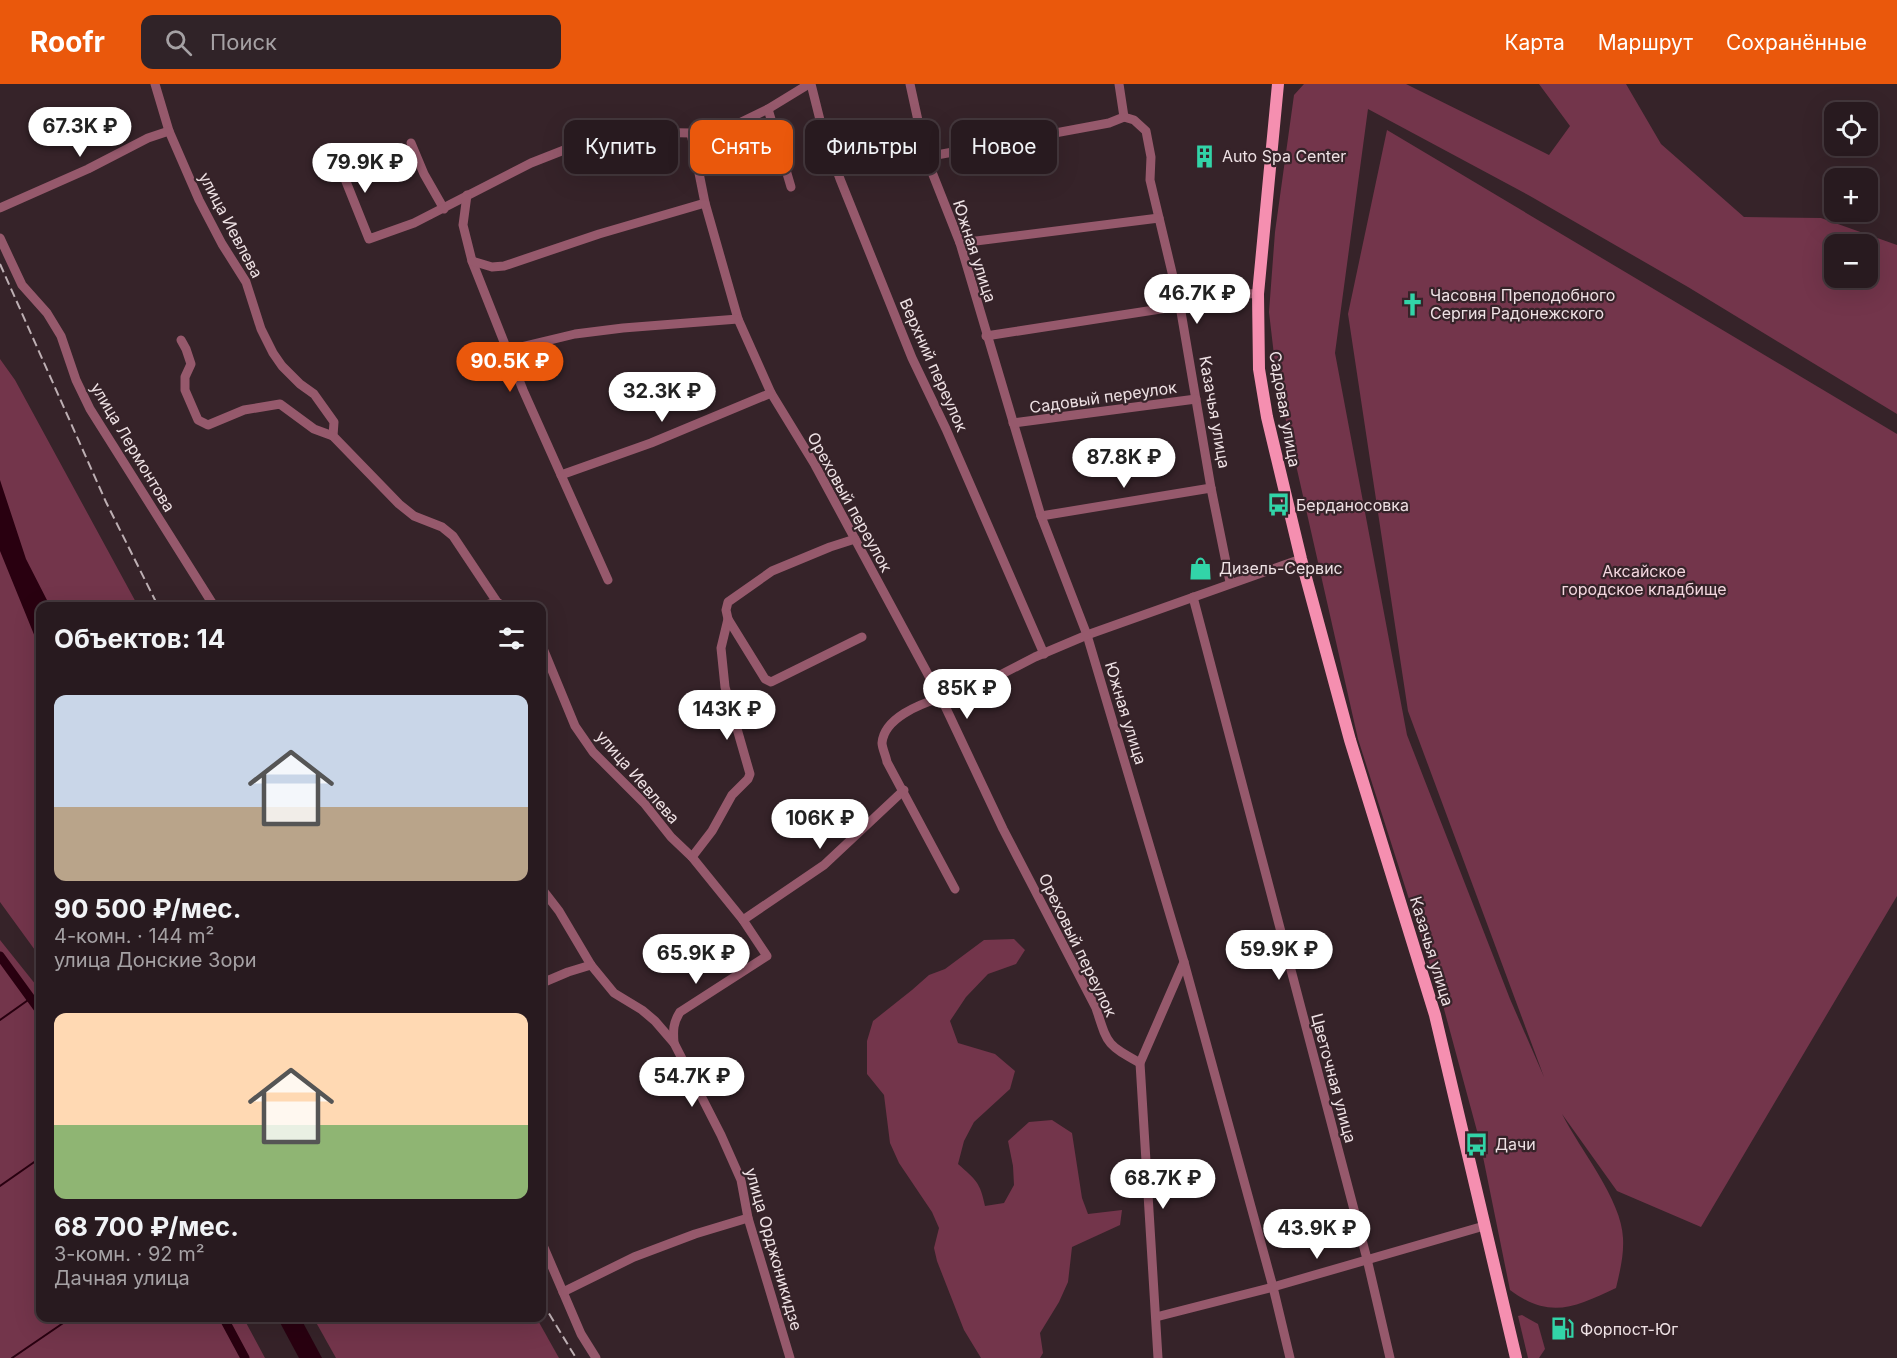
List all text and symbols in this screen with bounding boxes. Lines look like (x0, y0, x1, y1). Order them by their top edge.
search box (141, 15, 561, 69)
text: Roofr (30, 25, 105, 59)
icon: search (162, 26, 195, 59)
text: Поиск (210, 29, 277, 55)
text: Карта (1504, 30, 1565, 55)
text: Маршрут (1598, 30, 1693, 55)
text: Сохранённые (1726, 30, 1867, 55)
map controls (1824, 102, 1878, 288)
button: locate (1824, 102, 1878, 156)
pin: 67.3K ₽ (25, 107, 135, 158)
text: 67.3K ₽ (42, 114, 118, 138)
chip: Купить (564, 120, 678, 174)
chip: Снять (690, 120, 793, 174)
chip: Фильтры (805, 120, 939, 174)
chip: Новое (951, 120, 1057, 174)
pin: 79.9K ₽ (310, 143, 420, 194)
building icon: Auto Spa Center (1191, 143, 1217, 169)
place label: Auto Spa Center (1222, 146, 1346, 166)
text: 79.9K ₽ (326, 150, 404, 174)
button: + (1824, 168, 1878, 222)
street label: улица Иевлева (195, 169, 267, 281)
street label: Южная улица (949, 197, 1001, 305)
button: − (1824, 234, 1878, 288)
pin: 46.7K ₽ (1142, 274, 1252, 325)
text: 46.7K ₽ (1158, 281, 1236, 305)
place label: Часовня Преподобного Сергия Радонежского (1430, 285, 1615, 323)
church icon: Часовня Преподобного Сергия Радонежского (1399, 291, 1425, 317)
street label: Верхний переулок (896, 295, 973, 435)
pin: 90.5K ₽ (455, 342, 565, 393)
text: 90.5K ₽ (470, 349, 550, 373)
street label: Садовая улица (1265, 350, 1305, 468)
street label: Казачья улица (1195, 354, 1235, 470)
pin: 32.3K ₽ (607, 372, 717, 423)
street label: Садовый переулок (1028, 377, 1178, 417)
street label: улица Лермонтова (87, 379, 179, 515)
text: 32.3K ₽ (623, 379, 701, 403)
street label: Ореховый переулок (803, 428, 897, 576)
pin: 87.8K ₽ (1069, 438, 1179, 489)
text: 87.8K ₽ (1086, 445, 1162, 469)
bus stop icon: Берданосовка (1265, 492, 1291, 518)
place label: Берданосовка (1296, 495, 1409, 515)
shop icon: Дизель-Сервис (1188, 555, 1214, 581)
place label: Дизель-Сервис (1219, 558, 1343, 578)
park label: Аксайское городское кладбище (1561, 561, 1727, 599)
icon: filters (495, 622, 528, 655)
text: Объектов: 14 (54, 623, 225, 654)
street label: Южная улица (1101, 659, 1151, 767)
pin: 85K ₽ (925, 669, 1009, 720)
text: 85K ₽ (937, 676, 997, 700)
pin: 143K ₽ (678, 690, 776, 741)
text: 143K ₽ (692, 697, 762, 721)
street label: улица Иевлева (592, 726, 684, 828)
icon: home (237, 734, 345, 842)
pin: 106K ₽ (771, 799, 869, 850)
text: 106K ₽ (785, 806, 855, 830)
street label: Ореховый переулок (1035, 870, 1122, 1020)
text: 90 500 ₽/мес. (54, 893, 241, 924)
street label: Казачья улица (1406, 894, 1458, 1008)
text: 4-комн. · 144 m² (54, 924, 214, 948)
pin: 59.9K ₽ (1224, 930, 1334, 981)
pin: 65.9K ₽ (641, 934, 751, 985)
text: 59.9K ₽ (1240, 937, 1318, 961)
text: 65.9K ₽ (657, 941, 735, 965)
text: улица Донские Зори (54, 948, 256, 972)
street label: Цветочная улица (1307, 1011, 1361, 1145)
icon: home (237, 1052, 345, 1160)
pin: 54.7K ₽ (637, 1057, 747, 1108)
text: 54.7K ₽ (653, 1064, 731, 1088)
bus stop icon: Дачи (1464, 1131, 1490, 1157)
place label: Дачи (1495, 1134, 1536, 1154)
pin: 68.7K ₽ (1108, 1159, 1218, 1210)
street label: улица Орджоникидзе (741, 1165, 807, 1333)
text: 68.7K ₽ (1124, 1166, 1202, 1190)
pin: 43.9K ₽ (1262, 1209, 1372, 1260)
text: 68 700 ₽/мес. (54, 1211, 239, 1242)
text: 43.9K ₽ (1277, 1216, 1357, 1240)
text: 3-комн. · 92 m² (54, 1242, 205, 1266)
text: Дачная улица (54, 1266, 190, 1290)
fuel station icon: Форпост-Юг (1549, 1316, 1575, 1342)
place label: Форпост-Юг (1580, 1319, 1678, 1339)

